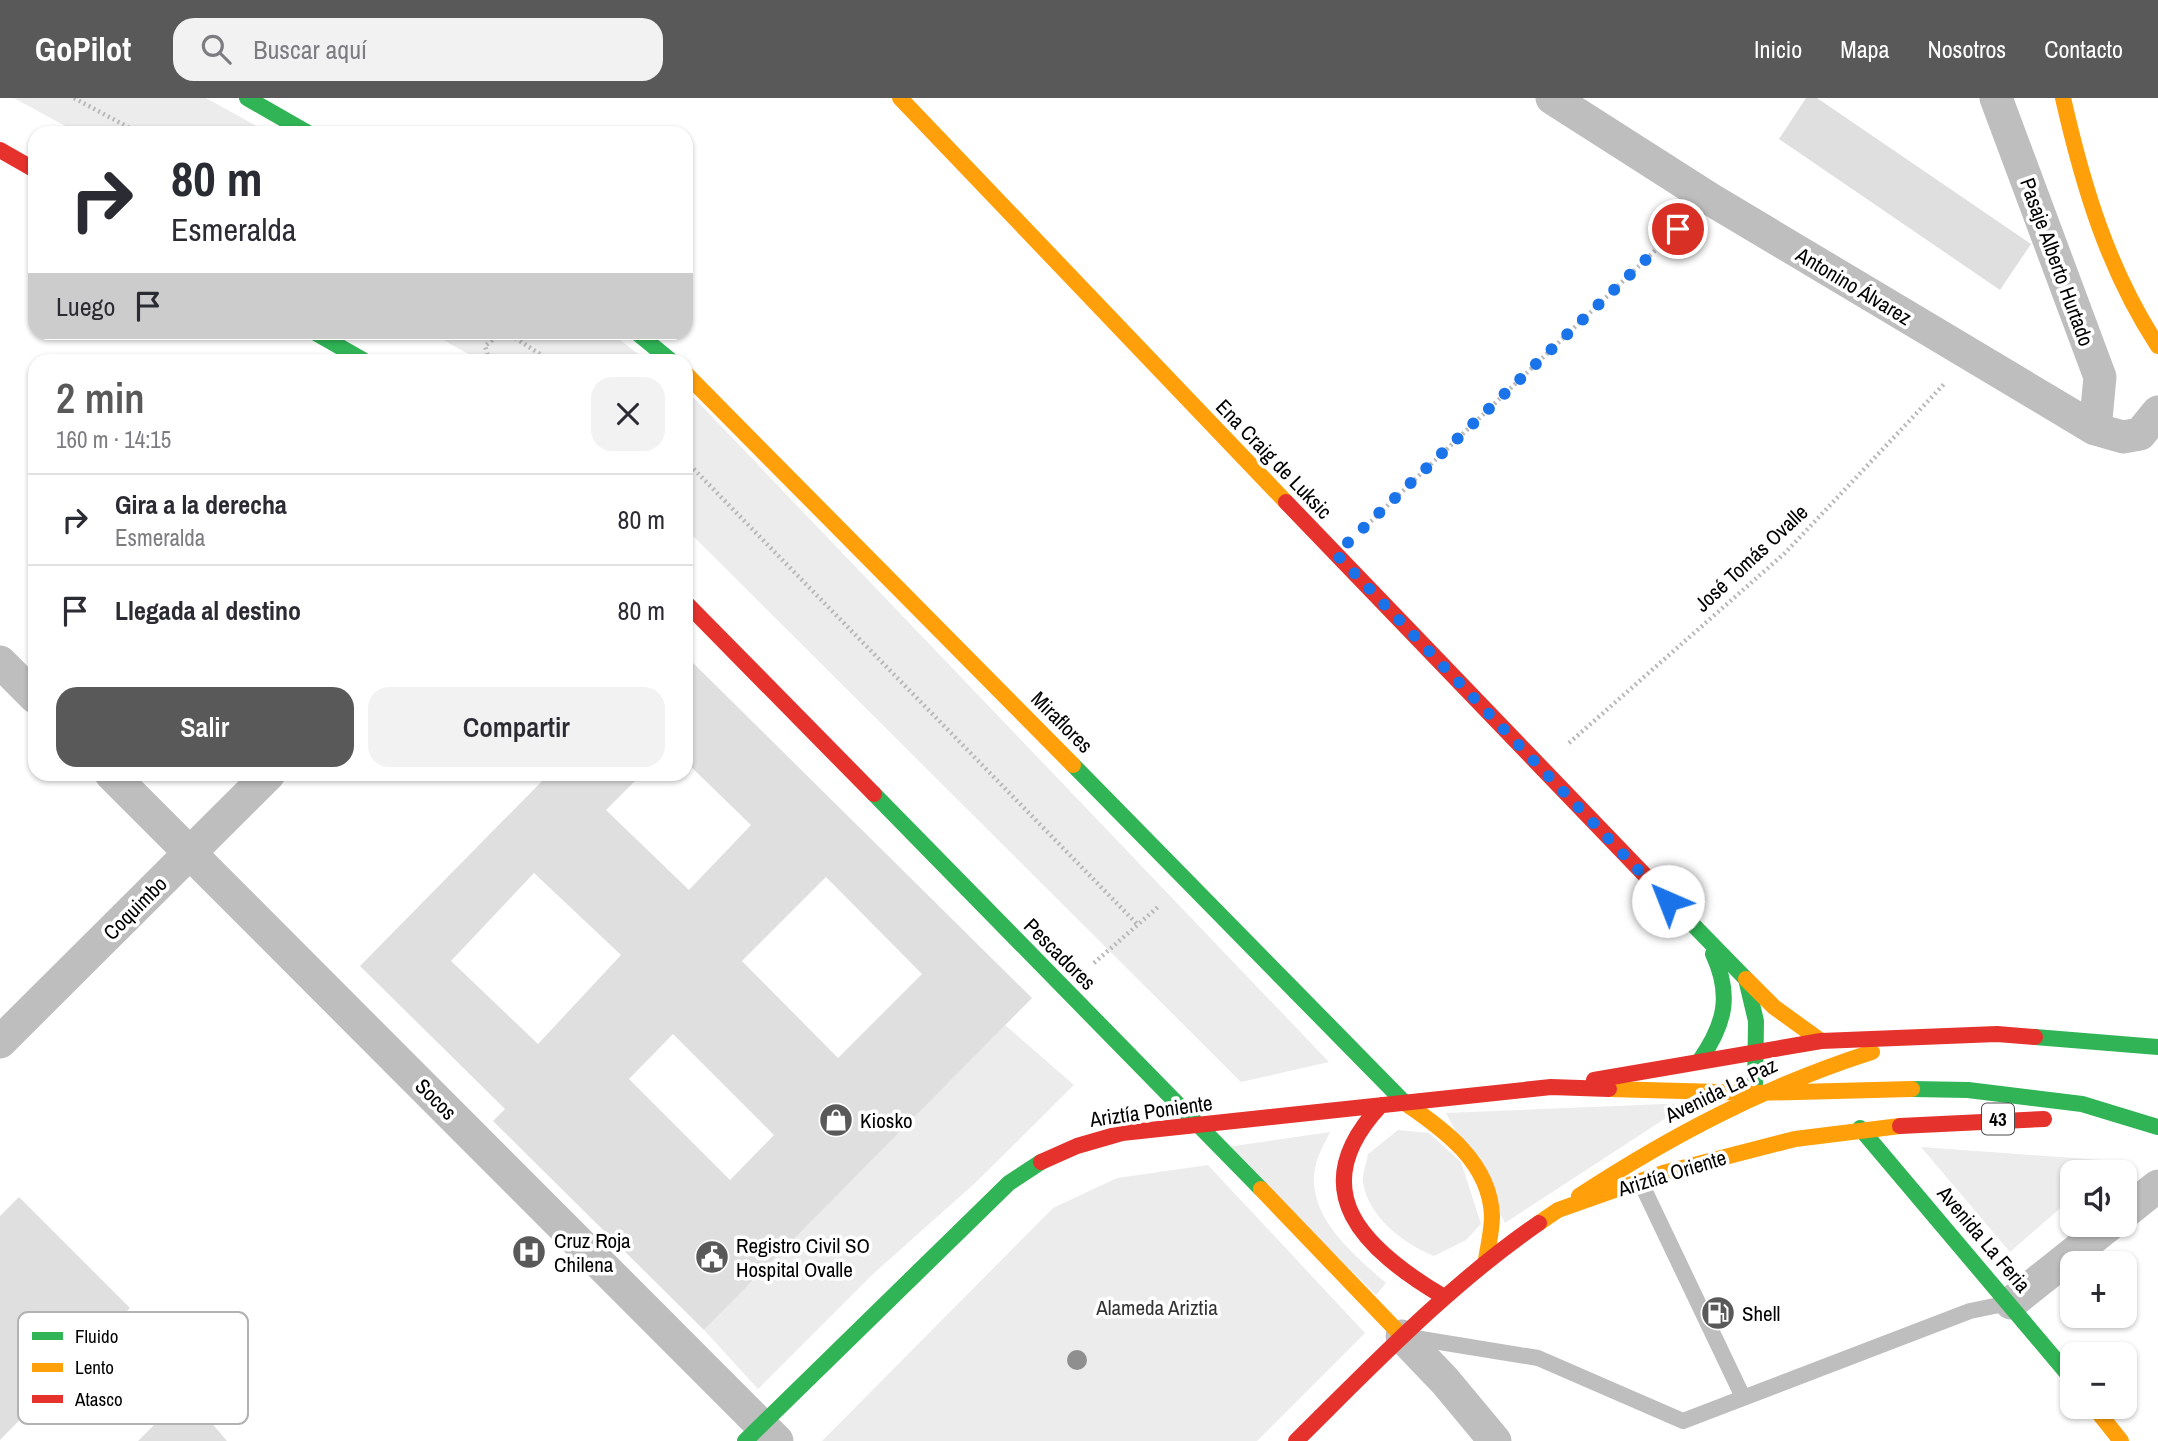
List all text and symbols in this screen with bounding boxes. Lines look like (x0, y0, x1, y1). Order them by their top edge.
search box (173, 18, 663, 81)
text: GoPilot (35, 27, 131, 71)
icon: search (197, 30, 235, 68)
text: Buscar aquí (253, 32, 367, 67)
text: Inicio (1754, 33, 1802, 65)
text: Mapa (1840, 33, 1889, 65)
text: Nosotros (1927, 33, 2006, 65)
text: Contacto (2044, 33, 2123, 65)
text: 80 m (171, 145, 263, 211)
icon: right (56, 154, 147, 245)
street label: Pasaje Alberto Hurtado (2013, 174, 2101, 350)
pin (1648, 199, 1708, 259)
text: Esmeralda (171, 208, 296, 251)
icon: arrive (1659, 210, 1697, 248)
street label: Antonino Álvarez (1790, 240, 1918, 332)
icon: arrive (129, 287, 167, 325)
text: Luego (56, 289, 115, 324)
text: 2 min (56, 370, 145, 426)
button: close (591, 377, 665, 451)
street label: Ena Craig de Luksic (1209, 393, 1339, 525)
text: 160 m · 14:15 (56, 424, 171, 455)
text: Gira a la derecha (115, 487, 287, 522)
street label: José Tomás Ovalle (1688, 498, 1814, 618)
icon: right (56, 501, 94, 539)
text: 80 m (618, 502, 665, 537)
text: Esmeralda (115, 522, 205, 553)
icon: arrive (56, 592, 94, 630)
text: Llegada al destino (115, 593, 301, 628)
text: 80 m (618, 593, 665, 628)
street label: Miraflores (1025, 685, 1099, 759)
button: Salir (56, 687, 354, 767)
button: Compartir (368, 687, 665, 767)
position arrow (1631, 864, 1705, 938)
street label: Coquimbo (97, 870, 173, 946)
street label: Pescadores (1018, 912, 1102, 996)
street label: Avenida La Paz (1659, 1050, 1782, 1130)
street label: Socos (409, 1072, 463, 1126)
street label: Ariztía Poniente (1087, 1088, 1214, 1134)
shop icon: Kiosko (817, 1101, 855, 1139)
road number: 43 (1982, 1104, 2014, 1134)
place label: Kiosko (860, 1106, 913, 1135)
street label: Ariztía Oriente (1613, 1143, 1730, 1204)
map controls (2060, 1160, 2137, 1419)
button: sound (2060, 1160, 2137, 1237)
street label: Avenida La Feria (1930, 1179, 2037, 1299)
place label: Cruz Roja Chilena (554, 1226, 631, 1279)
place label: Registro Civil SO Hospital Ovalle (736, 1231, 870, 1284)
hospital icon: Cruz Roja Chilena (510, 1233, 548, 1271)
public building icon: Registro Civil SO Hospital Ovalle (693, 1238, 731, 1276)
button: + (2060, 1251, 2137, 1328)
park label: Alameda Ariztia (1095, 1293, 1218, 1322)
fuel station icon: Shell (1699, 1294, 1737, 1332)
place label: Shell (1742, 1299, 1780, 1328)
legend (18, 1312, 248, 1424)
text: Fluido (75, 1323, 118, 1349)
button: − (2060, 1342, 2137, 1419)
text: Lento (75, 1354, 114, 1380)
text: Atasco (74, 1386, 123, 1412)

